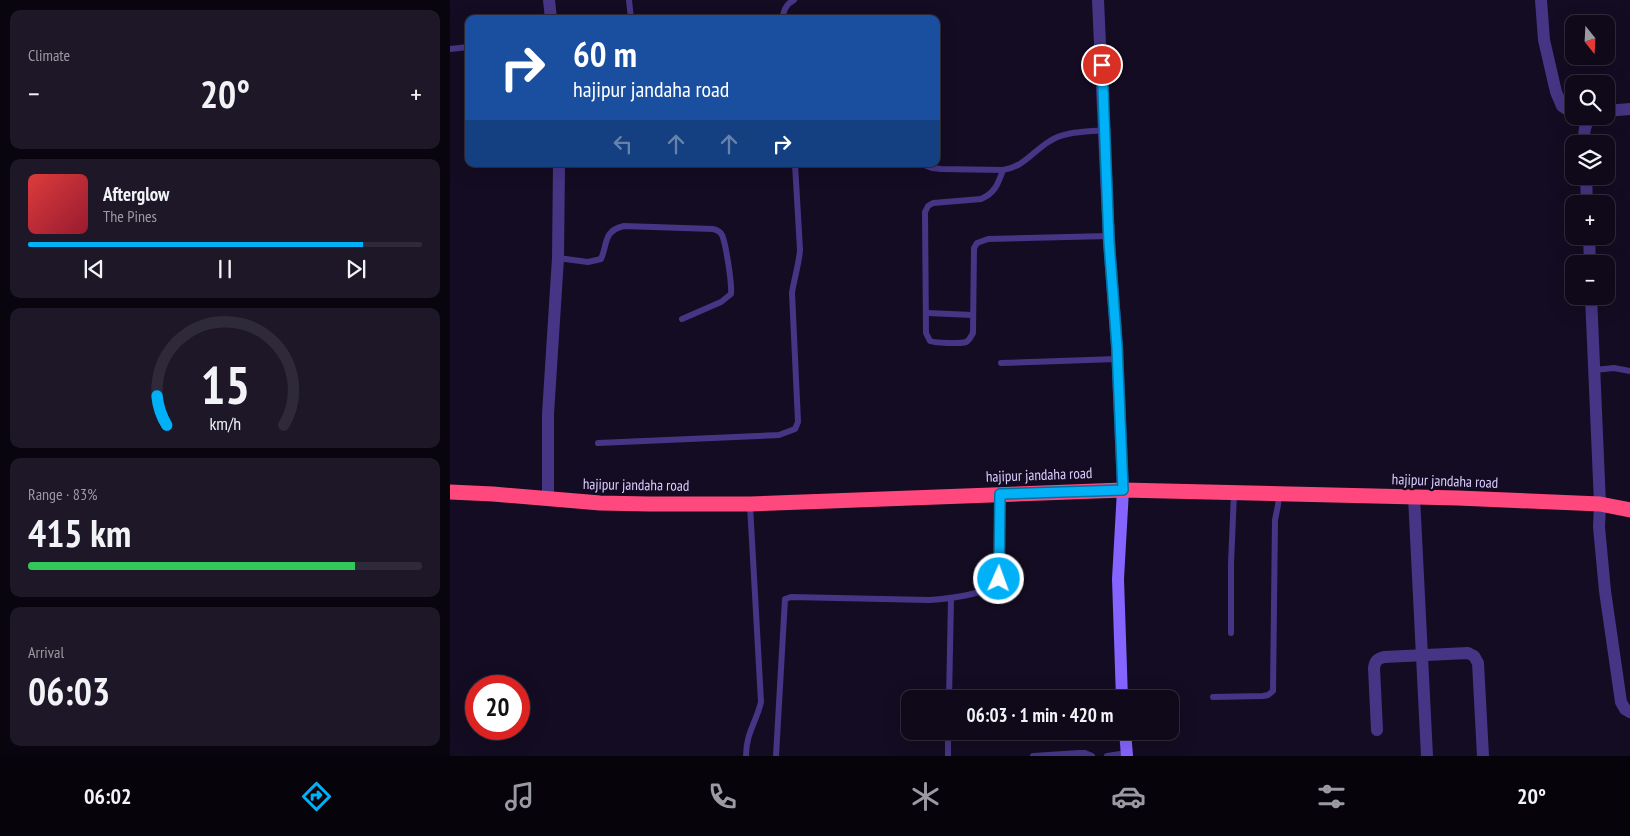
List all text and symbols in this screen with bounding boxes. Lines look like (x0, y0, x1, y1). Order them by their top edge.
north arrow (1565, 15, 1615, 65)
map controls (1565, 15, 1615, 305)
text: 60 m (573, 31, 637, 77)
icon: right (490, 35, 555, 100)
pin (1081, 44, 1123, 86)
text: Climate (28, 45, 70, 65)
icon: arrive (1088, 51, 1116, 79)
text: 20° (200, 69, 250, 118)
text: − (28, 75, 40, 112)
text: + (410, 75, 422, 112)
text: hajipur jandaha road (573, 75, 729, 103)
button: search (1565, 75, 1615, 125)
icon: left (609, 130, 637, 158)
icon: ahead (662, 130, 690, 158)
icon: ahead (715, 130, 743, 158)
icon: right (768, 130, 796, 158)
button: layers (1565, 135, 1615, 185)
text: Afterglow (103, 182, 169, 206)
button: + (1565, 195, 1615, 245)
text: The Pines (103, 206, 157, 226)
icon: previous (80, 255, 108, 283)
icon: pause (211, 255, 239, 283)
icon: next (342, 255, 370, 283)
button: − (1565, 255, 1615, 305)
text: 15 (200, 351, 250, 418)
text: km/h (209, 412, 241, 435)
street label: hajipur jandaha road (985, 463, 1093, 486)
street label: hajipur jandaha road (1391, 469, 1499, 492)
street label: hajipur jandaha road (583, 474, 689, 495)
text: Range · 83% (28, 484, 97, 504)
text: 415 km (28, 508, 131, 557)
position arrow (972, 552, 1024, 604)
text: Arrival (28, 642, 64, 662)
text: 06:03 (28, 666, 110, 715)
speed limit sign: 20 (465, 675, 530, 740)
text: 06:03 · 1 min · 420 m (967, 703, 1113, 727)
icon: directions (299, 779, 334, 814)
icon: music (502, 779, 537, 814)
icon: phone (705, 779, 740, 814)
icon: climate (908, 779, 943, 814)
icon: car (1111, 779, 1146, 814)
icon: filters (1314, 779, 1349, 814)
text: 06:02 (84, 782, 132, 810)
text: 20° (1517, 782, 1546, 810)

